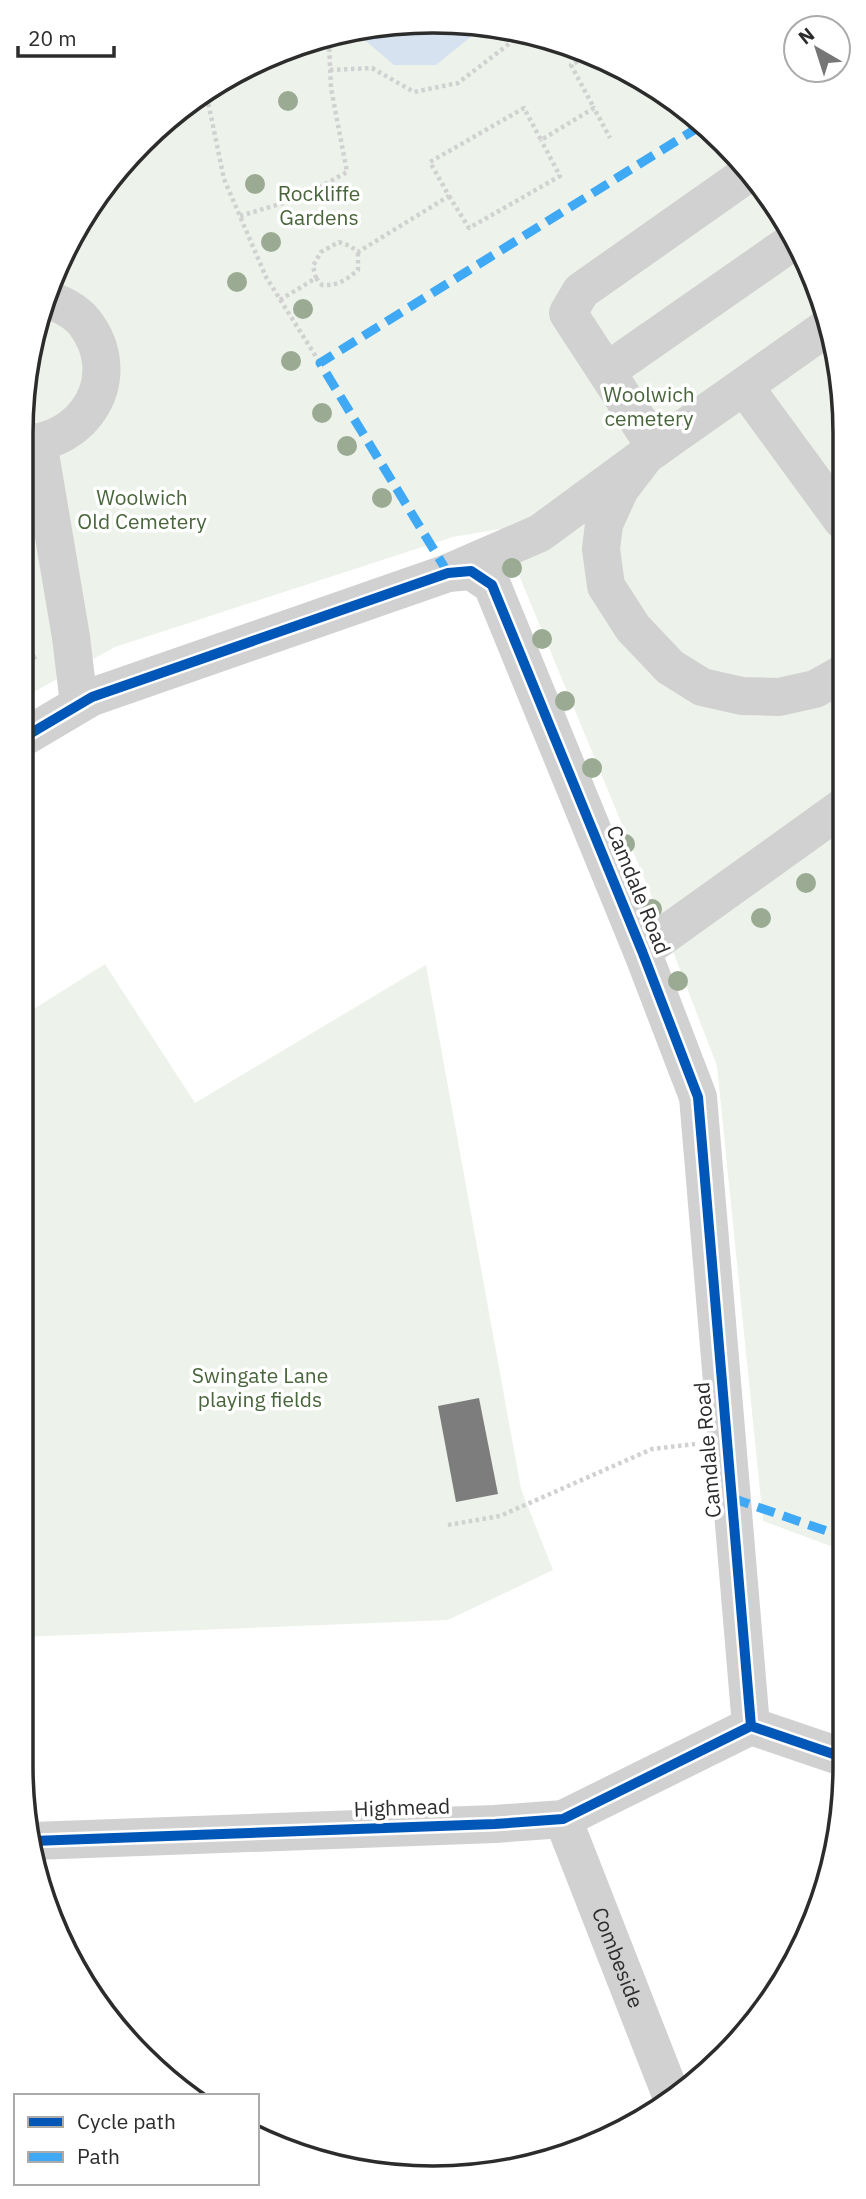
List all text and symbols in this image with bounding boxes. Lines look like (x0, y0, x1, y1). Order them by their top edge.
scale bar (18, 14, 114, 58)
north arrow (782, 14, 852, 84)
text: N (793, 22, 819, 49)
text: 20 m (28, 24, 77, 52)
park label: Rockliffe Gardens (278, 179, 360, 231)
park label: Woolwich cemetery (603, 380, 695, 432)
park label: Woolwich Old Cemetery (77, 483, 207, 535)
street label: Camdale Road (600, 821, 677, 958)
park label: Swingate Lane playing fields (192, 1361, 328, 1413)
street label: Camdale Road (687, 1381, 727, 1519)
street label: Highmead (353, 1791, 451, 1823)
street label: Combeside (586, 1903, 651, 2012)
legend (14, 2094, 259, 2185)
text: Cycle path (77, 2107, 176, 2135)
text: Path (77, 2142, 120, 2170)

